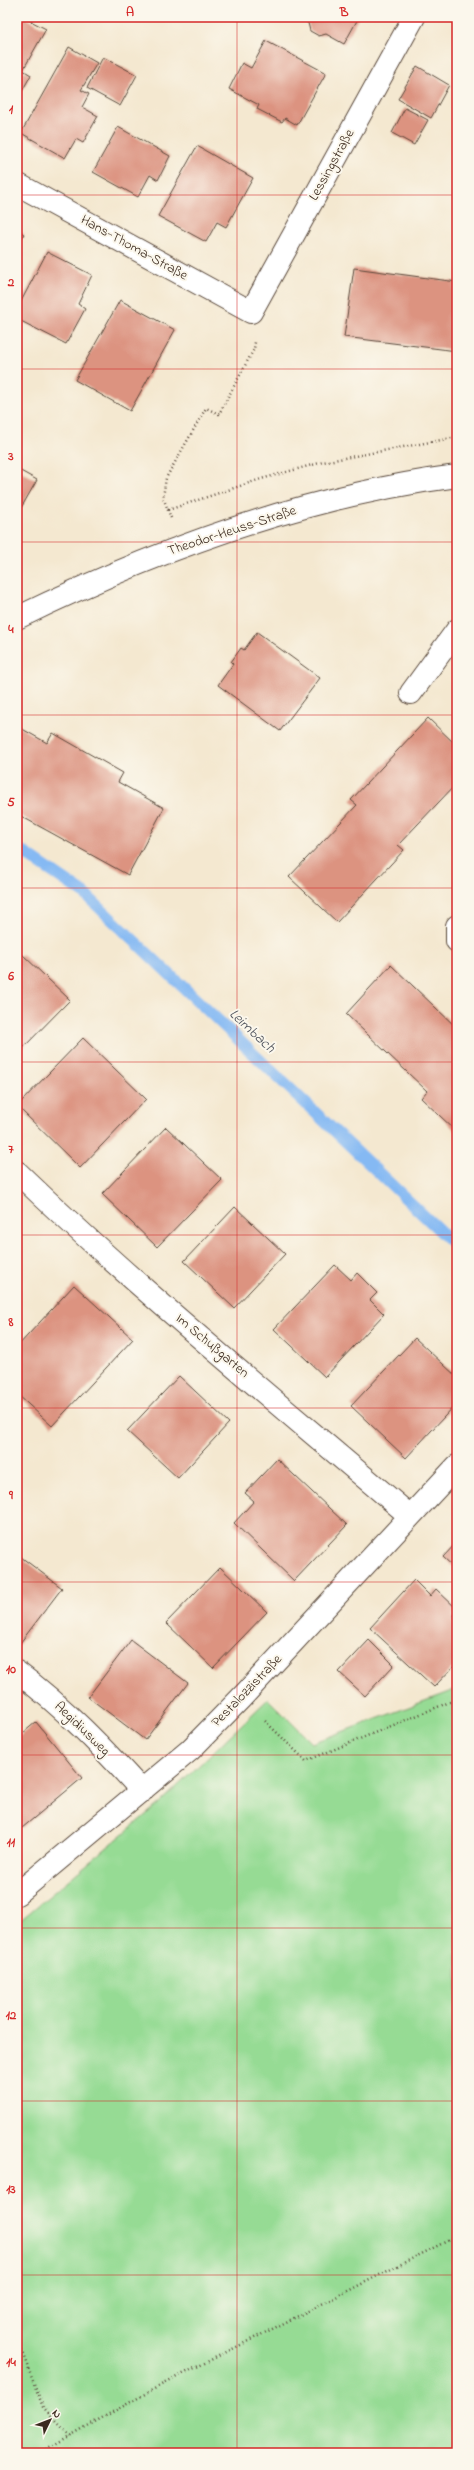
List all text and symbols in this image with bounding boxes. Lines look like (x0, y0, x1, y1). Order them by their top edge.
text: A (126, 3, 134, 22)
text: B (339, 3, 349, 22)
text: 1 (9, 100, 14, 119)
street label: Lessingstraße (304, 125, 362, 205)
street label: Hans-Thoma-Straße (77, 210, 192, 287)
text: 2 (7, 273, 15, 292)
text: 3 (7, 447, 14, 466)
street label: Theodor-Heuss-Straße (165, 500, 300, 562)
text: 4 (7, 620, 14, 639)
text: 5 (7, 793, 15, 812)
text: 6 (7, 967, 14, 986)
water label: Leimbach (224, 1004, 281, 1059)
text: 7 (8, 1140, 14, 1159)
street label: Im Schußgarten (170, 1309, 254, 1384)
text: 8 (8, 1313, 14, 1332)
text: 9 (8, 1486, 14, 1505)
street label: Pestalozzistraße (207, 1649, 288, 1732)
text: 10 (6, 1660, 16, 1679)
street label: Aegidiusweg (48, 1697, 115, 1762)
text: 11 (7, 1833, 16, 1852)
text: 12 (6, 2006, 17, 2025)
text: 13 (6, 2180, 16, 2199)
text: 14 (6, 2353, 16, 2372)
north arrow (30, 2400, 70, 2440)
text: N (48, 2406, 65, 2422)

